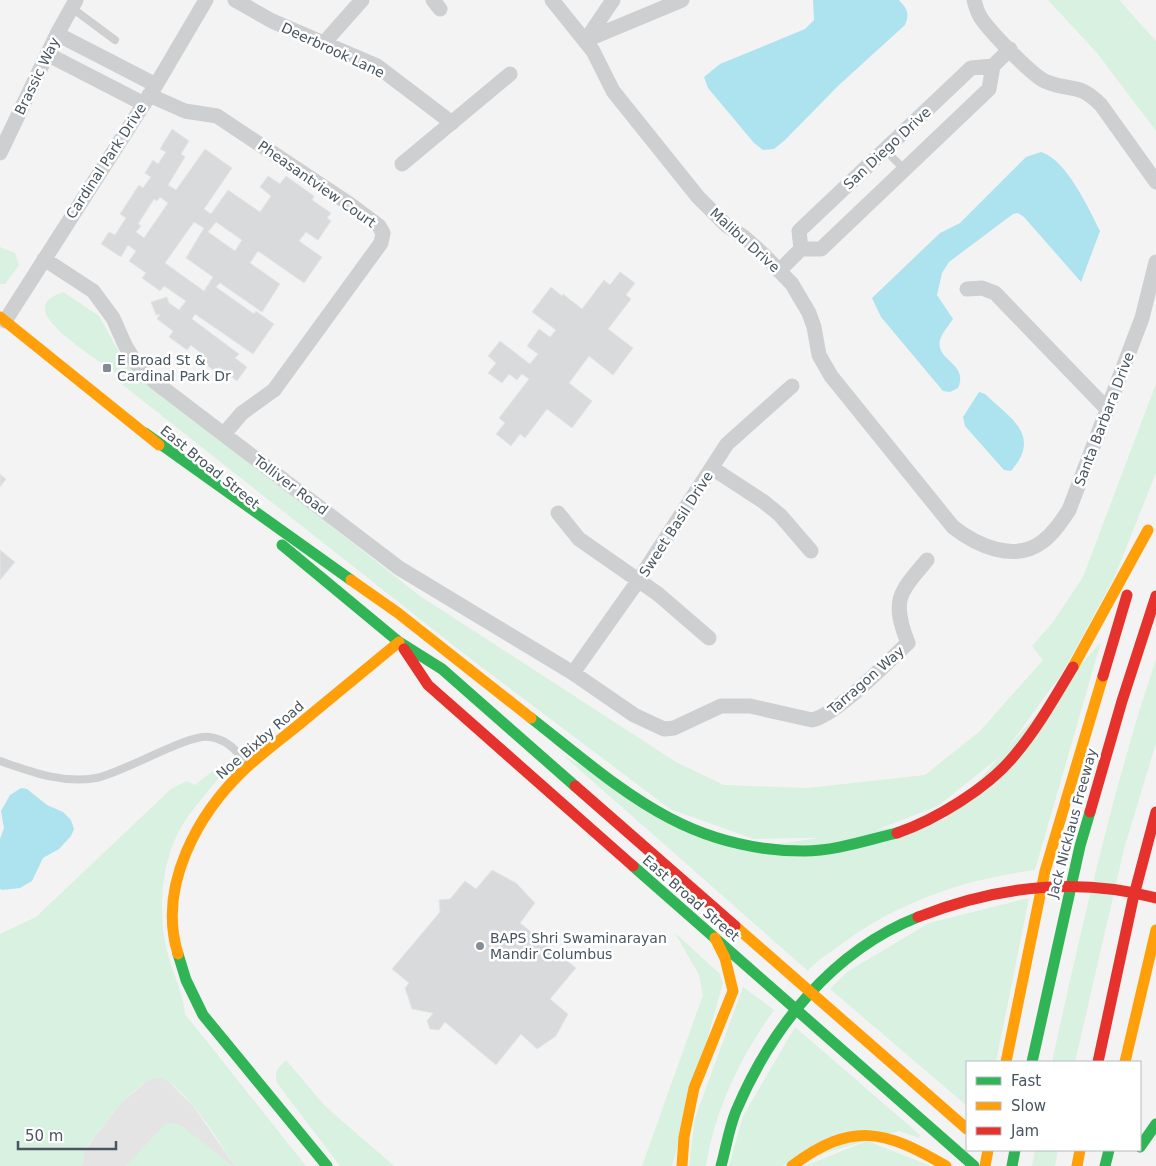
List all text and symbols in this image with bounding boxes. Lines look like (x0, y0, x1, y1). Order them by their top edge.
street label: Deerbrook Lane (279, 19, 387, 81)
street label: Brassic Way (11, 35, 63, 117)
street label: Cardinal Park Drive (63, 100, 149, 222)
street label: San Diego Drive (840, 104, 934, 192)
street label: Pheasantview Court (255, 137, 379, 231)
street label: Malibu Drive (707, 205, 783, 275)
street label: Santa Barbara Drive (1071, 350, 1137, 488)
place label: E Broad St & Cardinal Park Dr (117, 352, 231, 384)
marker: E Broad St & Cardinal Park Dr (101, 362, 113, 374)
street label: East Broad Street (157, 422, 263, 512)
street label: Tolliver Road (250, 451, 331, 518)
street label: Sweet Basil Drive (636, 468, 716, 580)
street label: Tarragon Way (824, 643, 907, 718)
street label: Noe Bixby Road (213, 698, 307, 782)
street label: Jack Nicklaus Freeway (1044, 746, 1100, 901)
street label: East Broad Street (639, 852, 743, 945)
place label: BAPS Shri Swaminarayan Mandir Columbus (490, 930, 667, 962)
marker: BAPS Shri Swaminarayan Mandir Columbus (474, 940, 486, 952)
legend (966, 1061, 1141, 1151)
text: Fast (1011, 1072, 1041, 1090)
text: Slow (1011, 1097, 1046, 1115)
scale bar (18, 1118, 115, 1150)
text: Jam (1010, 1122, 1039, 1140)
text: 50 m (25, 1127, 63, 1145)

